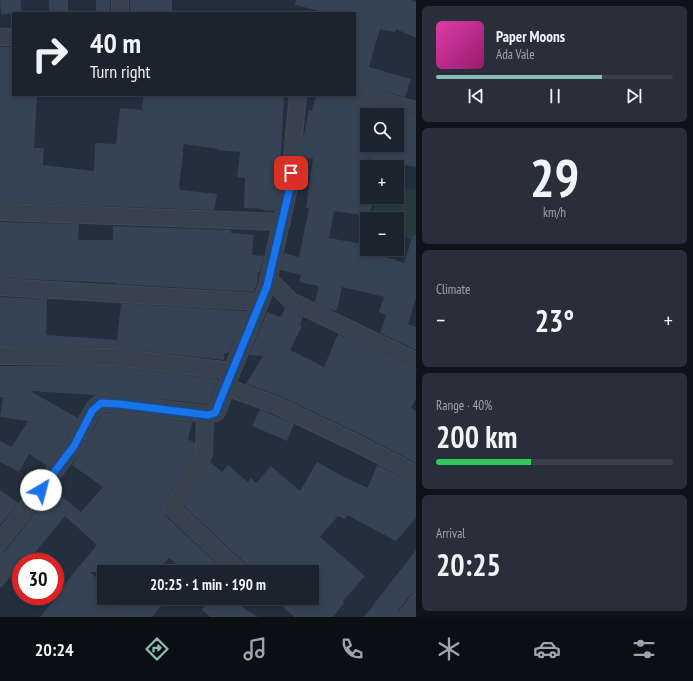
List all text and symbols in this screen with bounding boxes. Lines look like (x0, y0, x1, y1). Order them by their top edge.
text: 40 m (90, 24, 141, 61)
text: Paper Moons (496, 27, 565, 46)
icon: right (24, 28, 76, 80)
text: Ada Vale (496, 46, 535, 63)
text: Turn right (90, 60, 150, 83)
icon: previous (465, 85, 487, 107)
icon: pause (544, 85, 566, 107)
icon: next (623, 85, 645, 107)
map controls (360, 108, 404, 256)
button: search (360, 108, 404, 152)
text: 29 (530, 144, 579, 211)
pin (274, 156, 308, 190)
button: + (360, 160, 404, 204)
icon: arrive (280, 162, 302, 184)
text: km/h (543, 204, 566, 221)
button: − (360, 212, 404, 256)
text: Climate (436, 281, 470, 298)
text: 23° (535, 301, 574, 340)
text: − (436, 306, 445, 334)
text: + (664, 306, 673, 334)
text: Range · 40% (436, 397, 492, 414)
text: 200 km (436, 417, 517, 456)
position arrow (20, 469, 62, 511)
text: Arrival (436, 525, 465, 542)
text: 20:25 (436, 545, 501, 584)
speed limit sign: 30 (12, 553, 64, 605)
text: 20:25 · 1 min · 190 m (150, 575, 266, 594)
icon: directions (143, 635, 171, 663)
icon: music (241, 635, 269, 663)
icon: phone (338, 635, 366, 663)
icon: climate (435, 635, 463, 663)
icon: car (533, 635, 561, 663)
icon: filters (630, 635, 658, 663)
text: 20:24 (35, 638, 74, 661)

